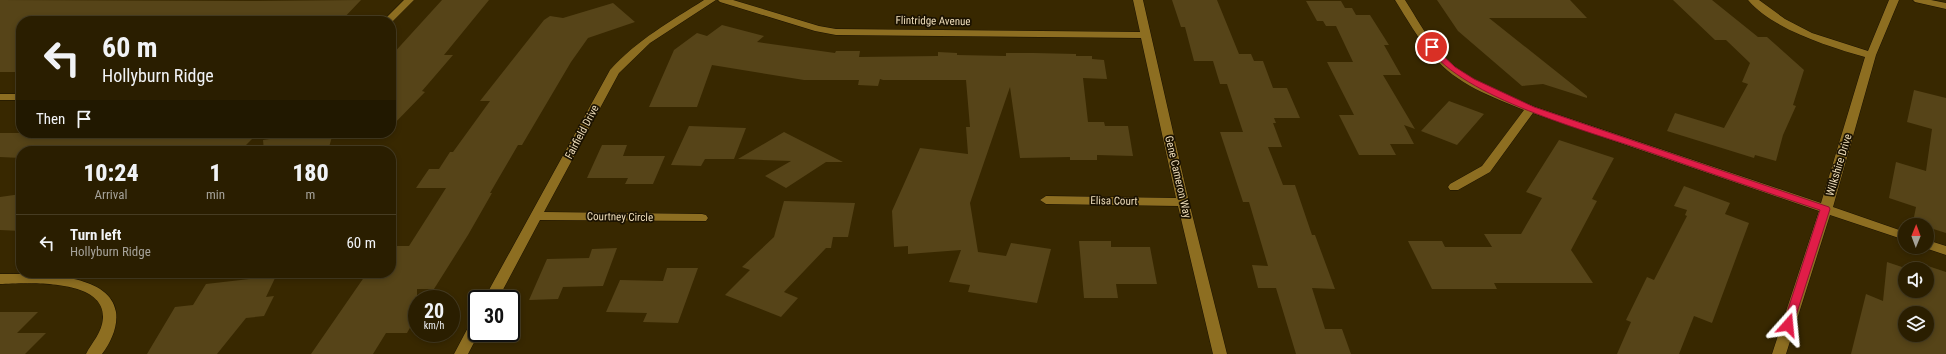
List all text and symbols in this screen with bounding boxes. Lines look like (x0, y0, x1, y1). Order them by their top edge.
street label: Flintridge Avenue (895, 14, 971, 28)
pin (1415, 30, 1449, 64)
text: 60 m (102, 31, 158, 64)
icon: left (36, 32, 88, 84)
icon: arrive (1421, 36, 1443, 58)
text: Hollyburn Ridge (102, 65, 214, 86)
street label: Fairfield Drive (562, 103, 602, 161)
icon: arrive (73, 108, 95, 130)
text: Then (36, 110, 65, 128)
street label: Wilkshire Drive (1823, 132, 1855, 198)
street label: Gene Cameron Way (1162, 135, 1194, 220)
text: 10:24 (83, 159, 139, 187)
text: 1 (209, 159, 222, 187)
text: 180 (292, 159, 329, 187)
text: Arrival (94, 187, 128, 202)
text: min (206, 187, 225, 202)
text: m (306, 187, 315, 202)
street label: Elisa Court (1090, 194, 1138, 208)
street label: Courtney Circle (587, 210, 653, 224)
north arrow (1898, 218, 1934, 254)
map controls (1898, 218, 1934, 342)
text: Turn left (70, 226, 121, 244)
icon: left (36, 232, 58, 254)
text: 60 m (346, 234, 376, 252)
text: Hollyburn Ridge (70, 244, 151, 259)
button: sound (1898, 262, 1934, 298)
speed limit sign: 30 (468, 290, 520, 342)
text: 20 (424, 299, 444, 323)
position arrow (1767, 304, 1809, 346)
button: layers (1898, 306, 1934, 342)
text: km/h (424, 320, 444, 331)

